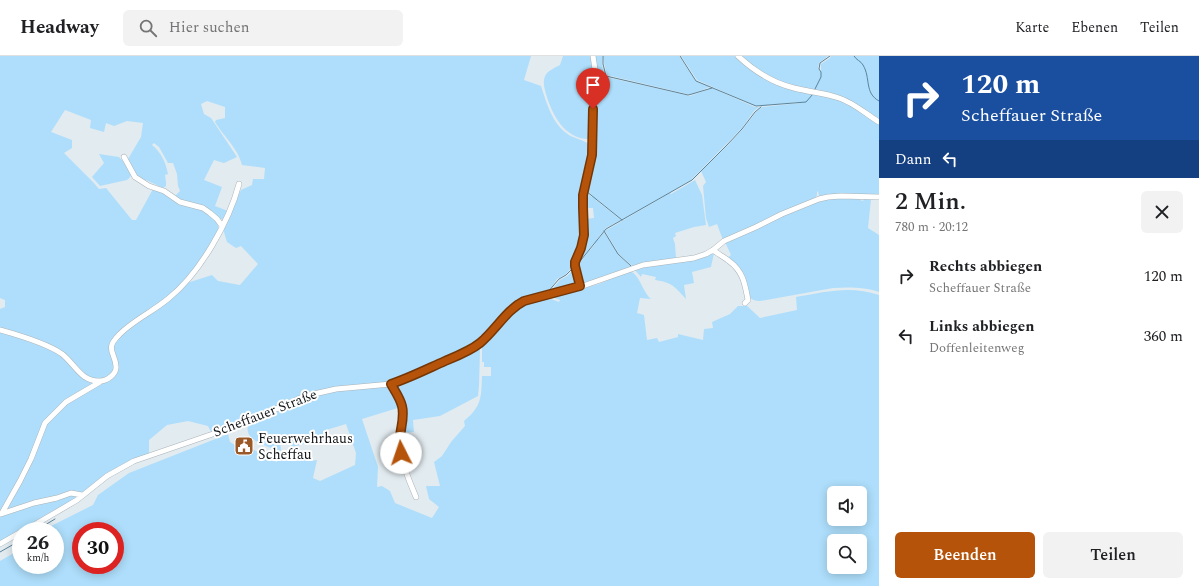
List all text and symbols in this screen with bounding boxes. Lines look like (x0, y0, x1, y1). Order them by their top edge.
search box (123, 10, 403, 46)
text: Headway (20, 13, 99, 42)
text: Hier suchen (169, 16, 249, 39)
icon: search (137, 17, 159, 39)
text: Karte (1015, 17, 1049, 38)
text: Ebenen (1071, 17, 1118, 38)
text: Teilen (1140, 17, 1179, 38)
text: 120 m (961, 63, 1040, 106)
pin (576, 68, 610, 109)
icon: right (895, 72, 947, 124)
icon: arrive (582, 74, 604, 96)
text: Scheffauer Straße (961, 102, 1102, 129)
text: Dann (895, 148, 931, 171)
icon: left (939, 148, 961, 170)
text: 2 Min. (895, 184, 966, 220)
button: close (1141, 191, 1183, 233)
text: 780 m · 20:12 (895, 217, 968, 237)
text: Rechts abbiegen (929, 255, 1042, 278)
icon: right (895, 265, 917, 287)
text: 120 m (1144, 265, 1183, 288)
text: Scheffauer Straße (929, 278, 1031, 298)
text: Links abbiegen (929, 315, 1034, 338)
icon: left (895, 325, 917, 347)
text: 360 m (1144, 325, 1183, 348)
text: Doffenleitenweg (929, 338, 1025, 358)
street label: Scheffauer Straße (210, 383, 320, 442)
place label: Feuerwehrhaus Scheffau (258, 428, 353, 465)
position arrow (380, 432, 422, 474)
public building icon: Feuerwehrhaus Scheffau (233, 435, 255, 457)
map controls (827, 486, 867, 574)
button: sound (827, 486, 867, 526)
speed limit sign: 30 (72, 522, 124, 574)
text: 26 (27, 528, 49, 558)
button: Beenden (895, 532, 1035, 578)
button: Teilen (1043, 532, 1183, 578)
button: search (827, 534, 867, 574)
text: km/h (27, 550, 49, 566)

